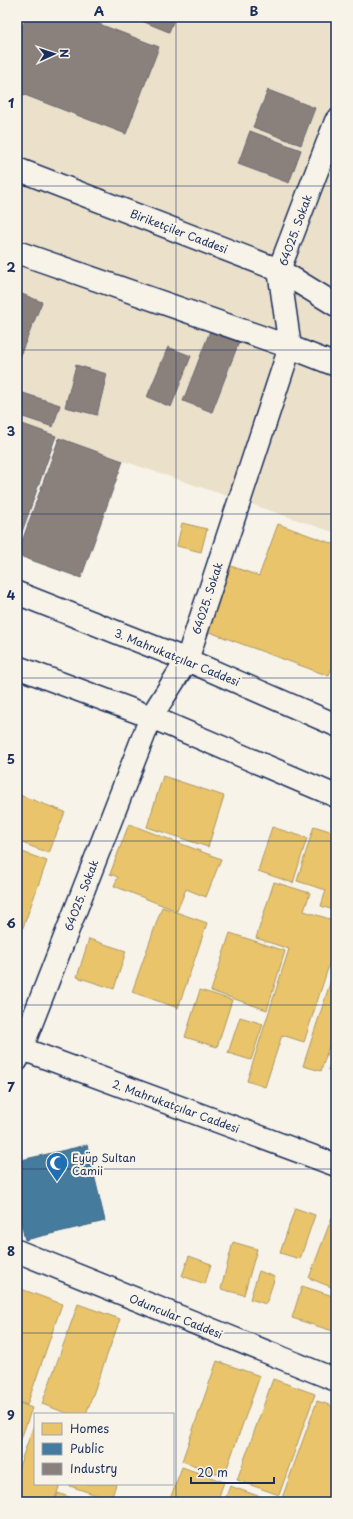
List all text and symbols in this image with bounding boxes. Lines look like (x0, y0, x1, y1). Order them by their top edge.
text: A (94, 1, 104, 20)
text: B (250, 1, 259, 20)
north arrow (34, 34, 74, 74)
text: N (56, 49, 73, 59)
text: 1 (8, 93, 14, 112)
street label: 64025. Sokak (274, 191, 316, 268)
street label: Biriketçiler Caddesi (128, 205, 230, 257)
text: 2 (6, 257, 16, 276)
text: 3 (7, 421, 16, 440)
street label: 64025. Sokak (187, 559, 227, 636)
text: 4 (7, 585, 16, 604)
street label: 3. Mahrukatçılar Caddesi (112, 624, 242, 690)
text: 5 (7, 749, 15, 768)
street label: 64025. Sokak (60, 856, 103, 933)
text: 6 (6, 913, 16, 932)
street label: 2. Mahrukatçılar Caddesi (110, 1075, 242, 1137)
text: 7 (7, 1077, 15, 1096)
place label: Eyüp Sultan Camii (72, 1149, 136, 1179)
mosque icon: Eyüp Sultan Camii (44, 1150, 70, 1183)
text: 8 (7, 1241, 15, 1260)
street label: Oduncular Caddesi (127, 1290, 225, 1342)
text: 9 (7, 1405, 15, 1424)
legend (34, 1413, 174, 1485)
text: Homes (70, 1419, 109, 1437)
text: Public (70, 1439, 104, 1457)
text: Industry (70, 1459, 118, 1477)
scale bar (191, 1459, 274, 1485)
text: 20 m (197, 1463, 228, 1481)

